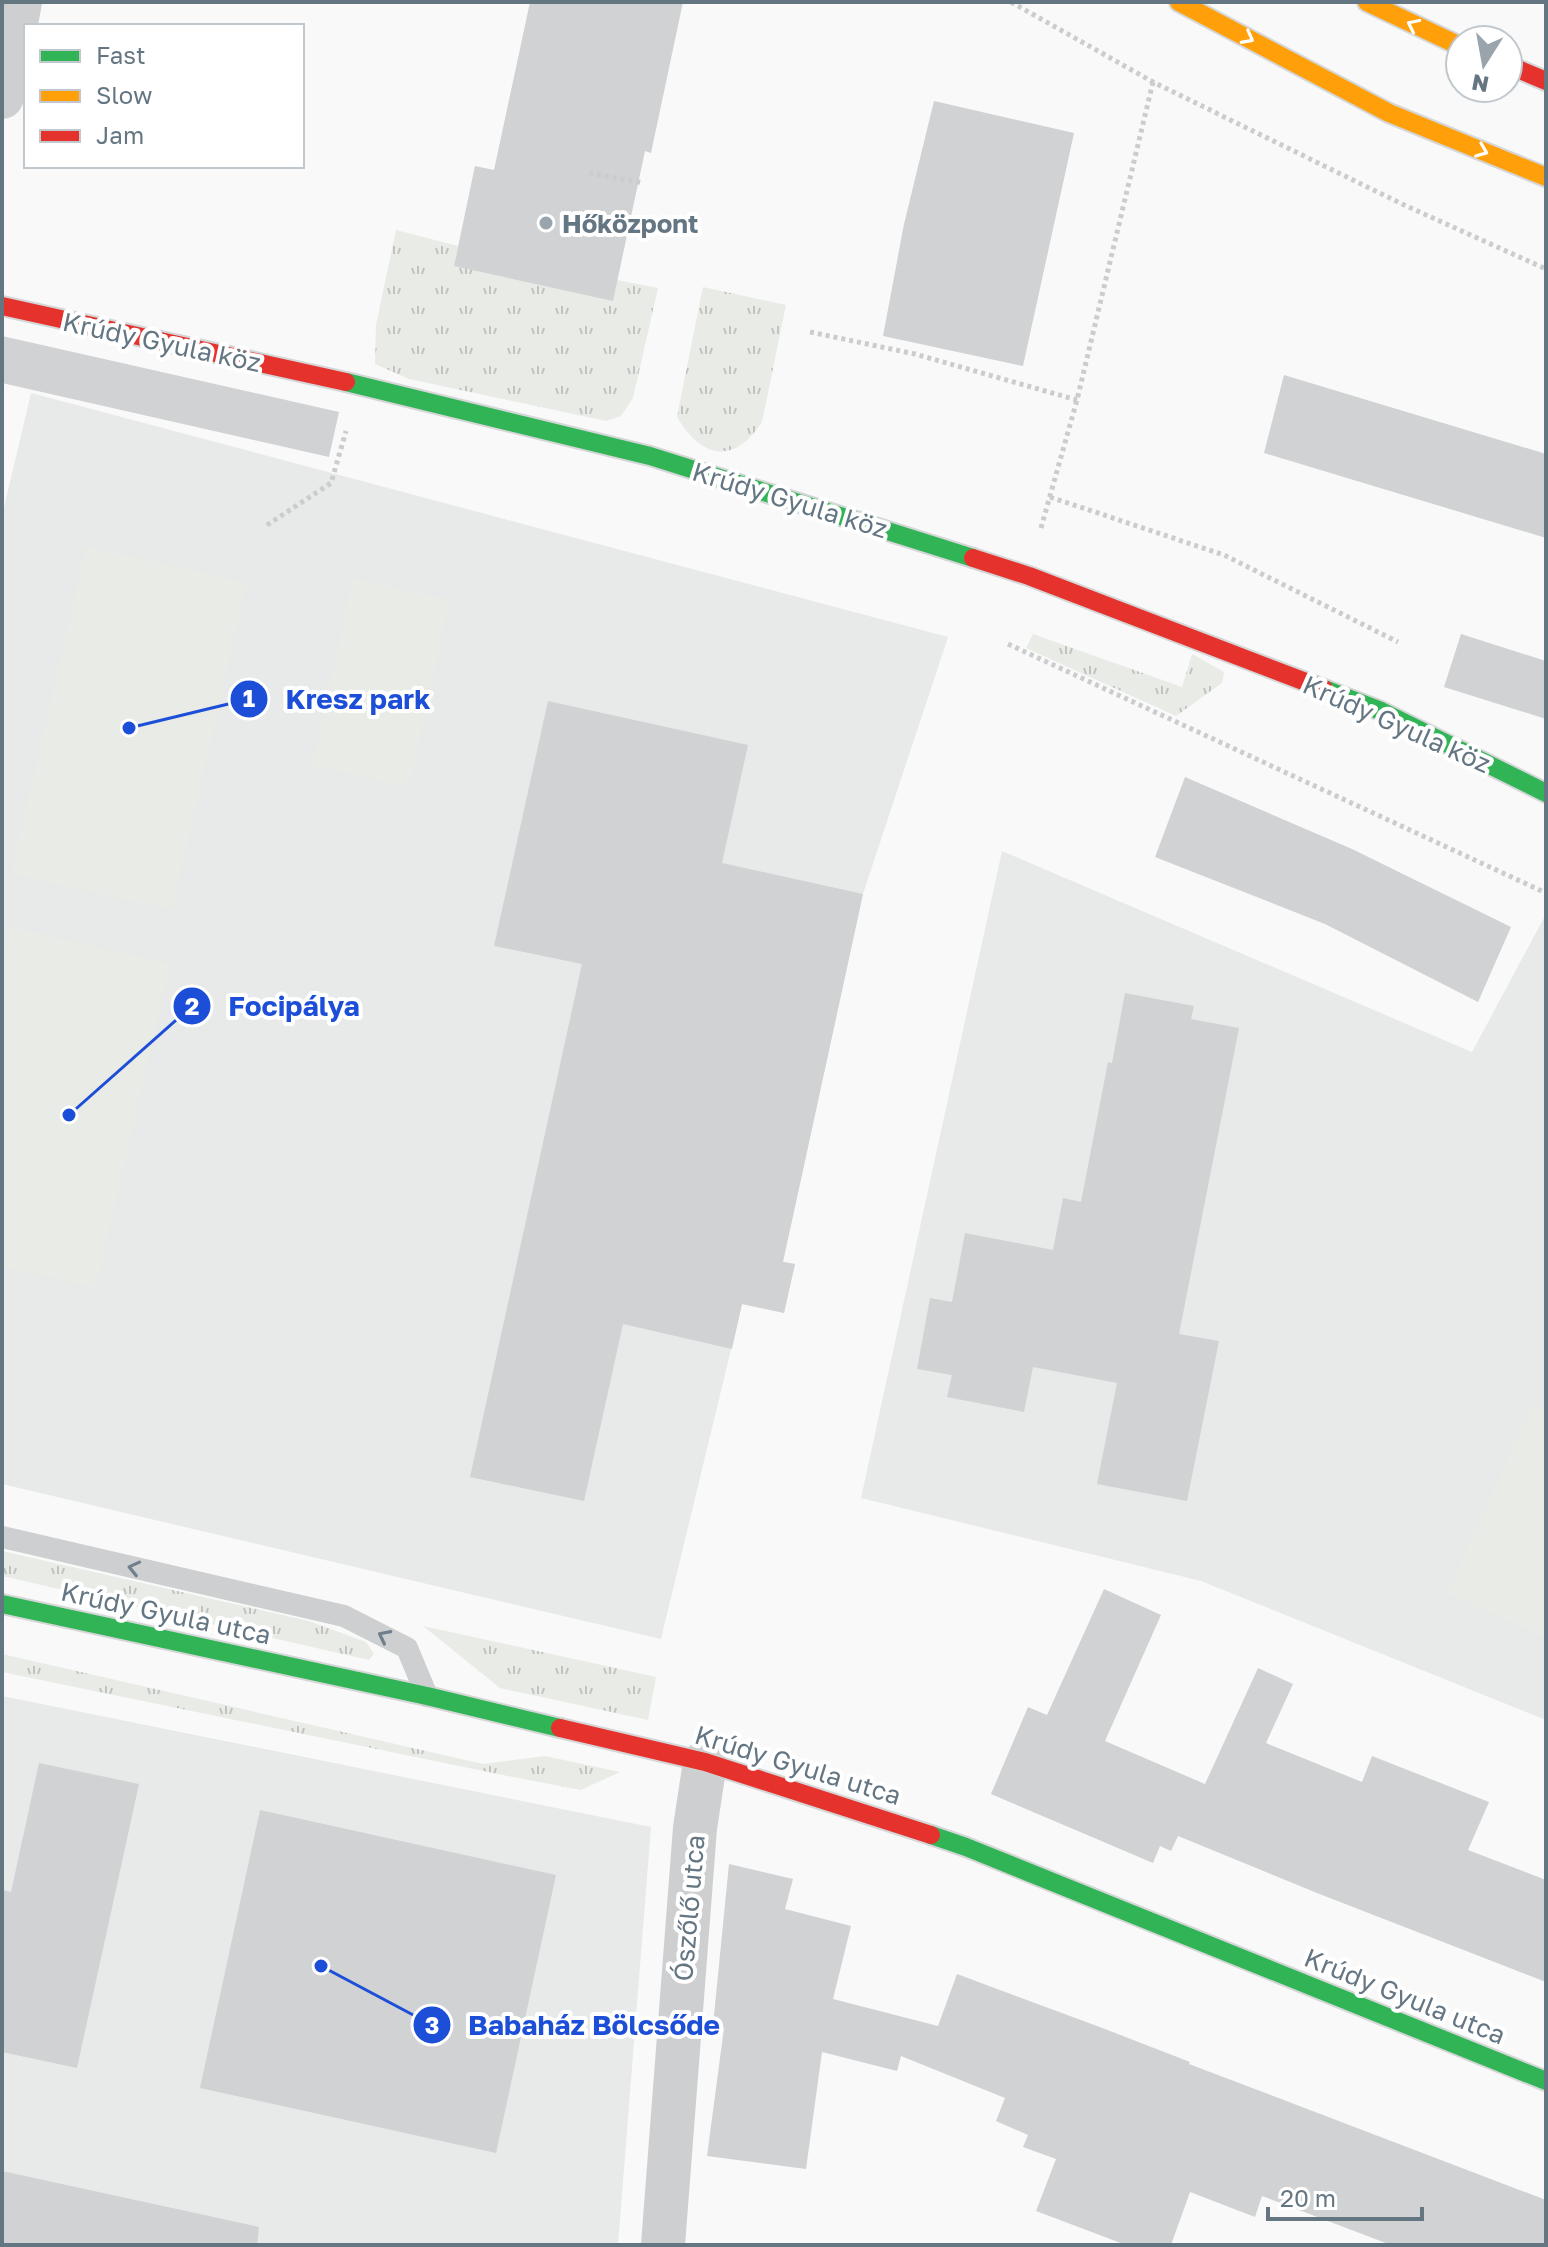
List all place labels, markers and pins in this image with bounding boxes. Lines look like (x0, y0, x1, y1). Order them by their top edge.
place label: Hőközpont (562, 208, 698, 239)
marker: Hőközpont (537, 214, 555, 232)
callout: Kresz park (229, 673, 446, 725)
callout: Focipálya (172, 980, 375, 1032)
callout: Babaház Bölcsőde (412, 1999, 736, 2051)

